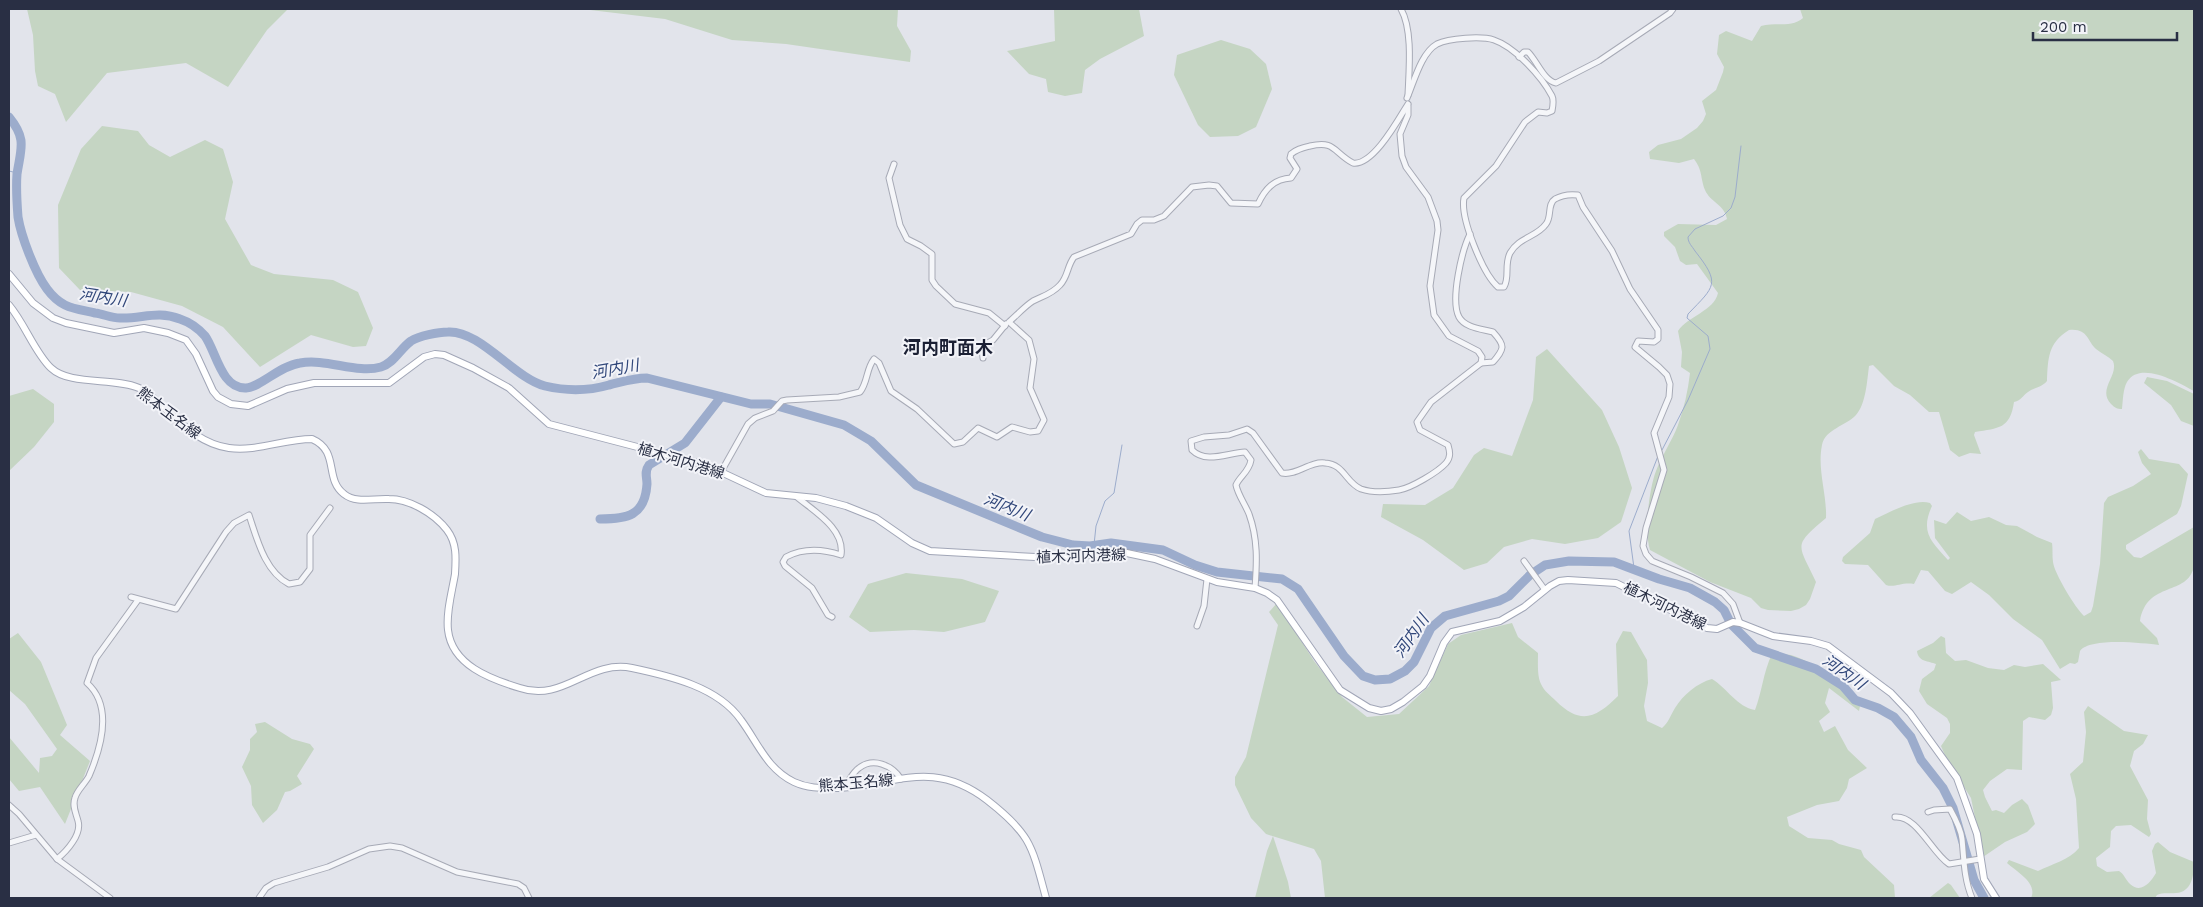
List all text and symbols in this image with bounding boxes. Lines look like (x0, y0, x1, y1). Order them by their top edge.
scale bar (2033, 10, 2177, 42)
text: 200 m (2040, 18, 2087, 36)
water label: 河内川 (78, 284, 130, 310)
district label: 河内町面木 (903, 337, 993, 358)
water label: 河内川 (590, 355, 642, 383)
street label: 熊本玉名線 (134, 383, 204, 443)
street label: 植木河内港線 (635, 439, 727, 483)
water label: 河内川 (981, 489, 1035, 526)
street label: 植木河内港線 (1036, 545, 1126, 567)
street label: 植木河内港線 (1621, 578, 1709, 634)
water label: 河内川 (1389, 609, 1434, 661)
water label: 河内川 (1819, 650, 1871, 695)
street label: 熊本玉名線 (818, 771, 894, 795)

